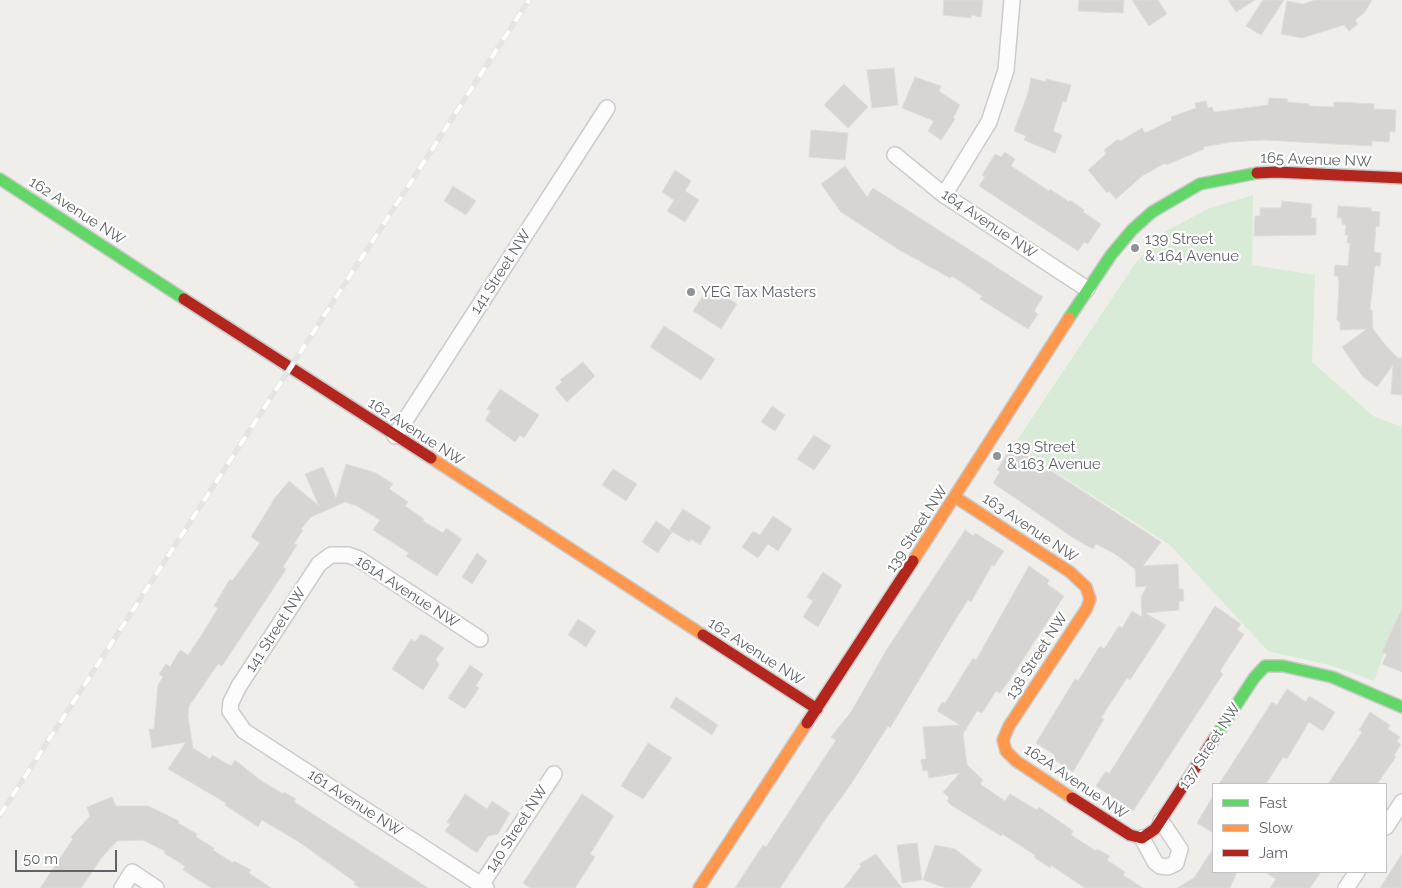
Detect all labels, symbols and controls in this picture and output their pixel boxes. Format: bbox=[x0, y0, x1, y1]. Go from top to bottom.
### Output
street label: 165 Avenue NW bbox=[1260, 149, 1372, 171]
street label: 162 Avenue NW bbox=[26, 173, 128, 249]
street label: 164 Avenue NW bbox=[938, 185, 1040, 263]
street label: 141 Street NW bbox=[467, 226, 535, 318]
place label: 139 Street & 164 Avenue bbox=[1145, 230, 1239, 265]
marker: 139 Street & 164 Avenue bbox=[1129, 242, 1141, 254]
place label: YEG Tax Masters bbox=[701, 283, 816, 301]
marker: YEG Tax Masters bbox=[685, 286, 697, 298]
street label: 162 Avenue NW bbox=[365, 394, 467, 470]
place label: 139 Street & 163 Avenue bbox=[1007, 438, 1101, 473]
marker: 139 Street & 163 Avenue bbox=[991, 450, 1003, 462]
street label: 139 Street NW bbox=[882, 482, 952, 576]
street label: 163 Avenue NW bbox=[979, 489, 1081, 567]
street label: 161A Avenue NW bbox=[352, 552, 462, 632]
street label: 141 Street NW bbox=[242, 584, 310, 676]
street label: 138 Street NW bbox=[1002, 609, 1072, 703]
street label: 162 Avenue NW bbox=[705, 614, 807, 690]
street label: 137 Street NW bbox=[1176, 700, 1244, 792]
street label: 162A Avenue NW bbox=[1021, 741, 1131, 823]
street label: 161 Avenue NW bbox=[304, 766, 406, 840]
street label: 140 Street NW bbox=[482, 782, 552, 876]
legend bbox=[1212, 783, 1387, 873]
text: Fast bbox=[1259, 794, 1287, 812]
text: Slow bbox=[1259, 819, 1293, 837]
scale bar bbox=[18, 840, 120, 872]
text: Jam bbox=[1259, 844, 1288, 862]
text: 50 m bbox=[23, 850, 58, 868]

